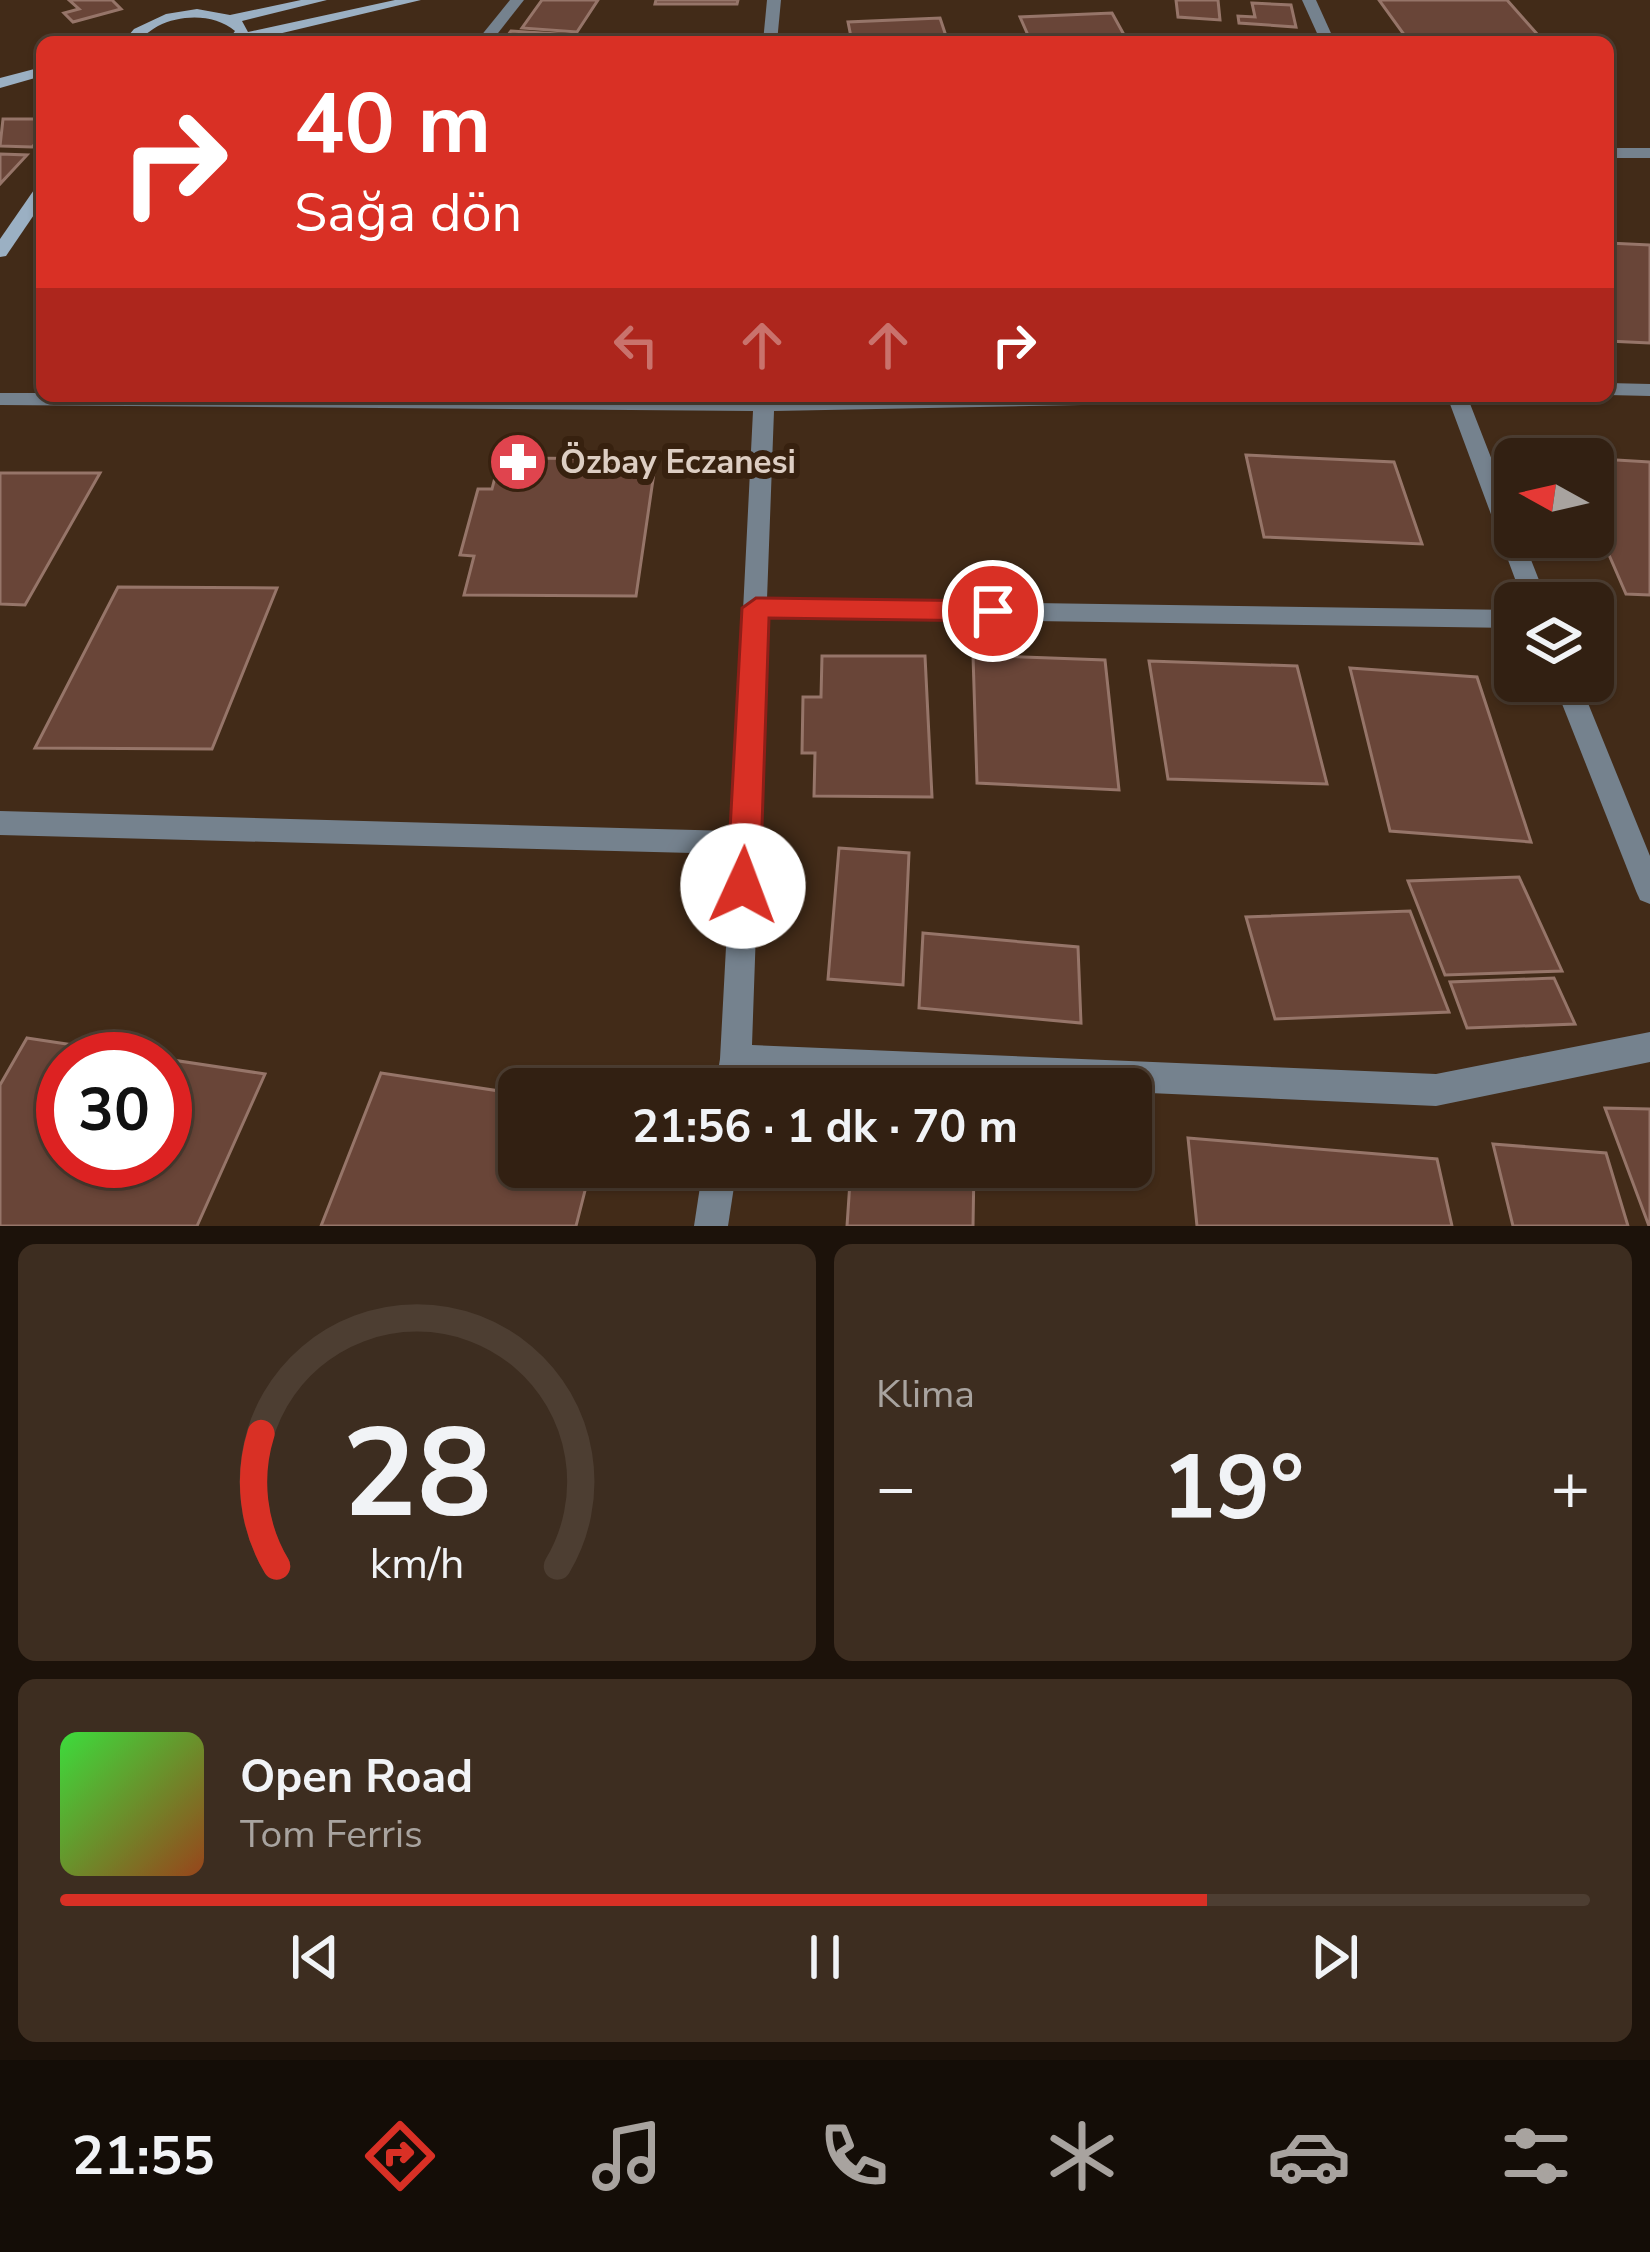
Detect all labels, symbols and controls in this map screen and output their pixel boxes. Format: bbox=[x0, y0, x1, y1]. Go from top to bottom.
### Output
text: 40 m bbox=[294, 67, 491, 182]
icon: right bbox=[96, 84, 252, 240]
text: Sağa dön bbox=[294, 176, 522, 250]
icon: left bbox=[603, 312, 669, 378]
icon: ahead bbox=[729, 312, 795, 378]
icon: ahead bbox=[855, 312, 921, 378]
icon: right bbox=[981, 312, 1047, 378]
pharmacy icon: Özbay Eczanesi bbox=[487, 431, 549, 493]
north arrow bbox=[1494, 438, 1614, 558]
map controls bbox=[1494, 438, 1614, 702]
place label: Özbay Eczanesi bbox=[560, 440, 796, 485]
pin bbox=[942, 560, 1044, 662]
icon: arrive bbox=[960, 578, 1026, 644]
button: layers bbox=[1494, 582, 1614, 702]
position arrow bbox=[680, 823, 806, 949]
speed limit sign: 30 bbox=[36, 1032, 192, 1188]
text: 21:56 · 1 dk · 70 m bbox=[632, 1097, 1018, 1158]
text: Klima bbox=[876, 1368, 975, 1421]
text: 28 bbox=[342, 1389, 492, 1559]
text: 19° bbox=[1162, 1427, 1304, 1550]
text: − bbox=[876, 1443, 916, 1533]
text: + bbox=[1550, 1443, 1590, 1533]
text: km/h bbox=[370, 1534, 464, 1592]
text: Open Road bbox=[240, 1747, 473, 1808]
text: Tom Ferris bbox=[240, 1808, 423, 1861]
icon: previous bbox=[282, 1924, 348, 1990]
icon: pause bbox=[792, 1924, 858, 1990]
icon: next bbox=[1302, 1924, 1368, 1990]
icon: directions bbox=[358, 2114, 442, 2198]
icon: music bbox=[585, 2114, 669, 2198]
icon: phone bbox=[812, 2114, 896, 2198]
icon: climate bbox=[1040, 2114, 1124, 2198]
icon: car bbox=[1267, 2114, 1351, 2198]
icon: filters bbox=[1494, 2114, 1578, 2198]
text: 21:55 bbox=[72, 2119, 215, 2193]

